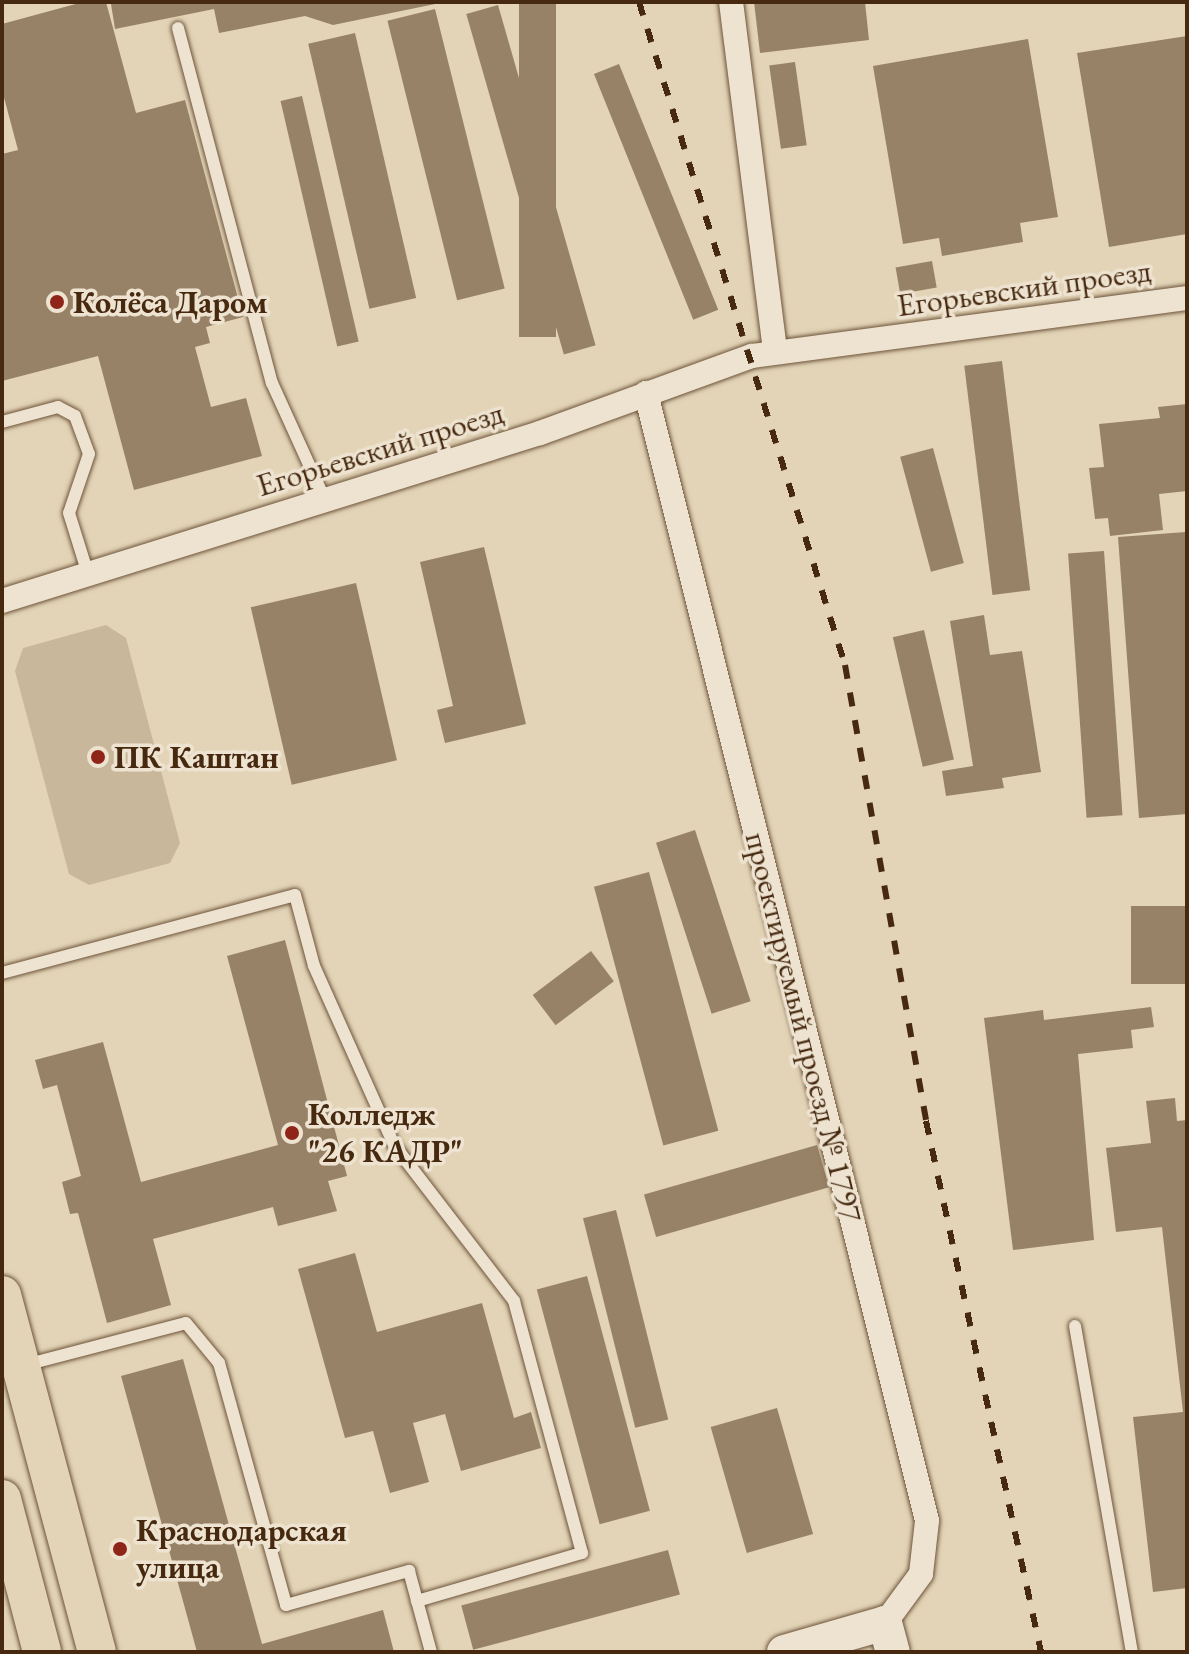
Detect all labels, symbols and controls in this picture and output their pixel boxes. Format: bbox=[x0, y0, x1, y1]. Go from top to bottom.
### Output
street label: Егорьевский проезд bbox=[894, 251, 1154, 325]
place label: Колёса Даром bbox=[73, 283, 268, 321]
marker: Колёса Даром bbox=[48, 293, 66, 311]
street label: Егорьевский проезд bbox=[252, 393, 508, 505]
place label: ПК Каштан bbox=[114, 738, 279, 776]
marker: ПК Каштан bbox=[89, 748, 107, 766]
street label: проектируемый проезд № 1797 bbox=[737, 828, 871, 1226]
place label: Колледж "26 КАДР" bbox=[308, 1096, 463, 1171]
marker: Колледж "26 КАДР" bbox=[283, 1124, 301, 1142]
place label: Краснодарская улица bbox=[136, 1512, 347, 1587]
marker: Краснодарская улица bbox=[111, 1540, 129, 1558]

